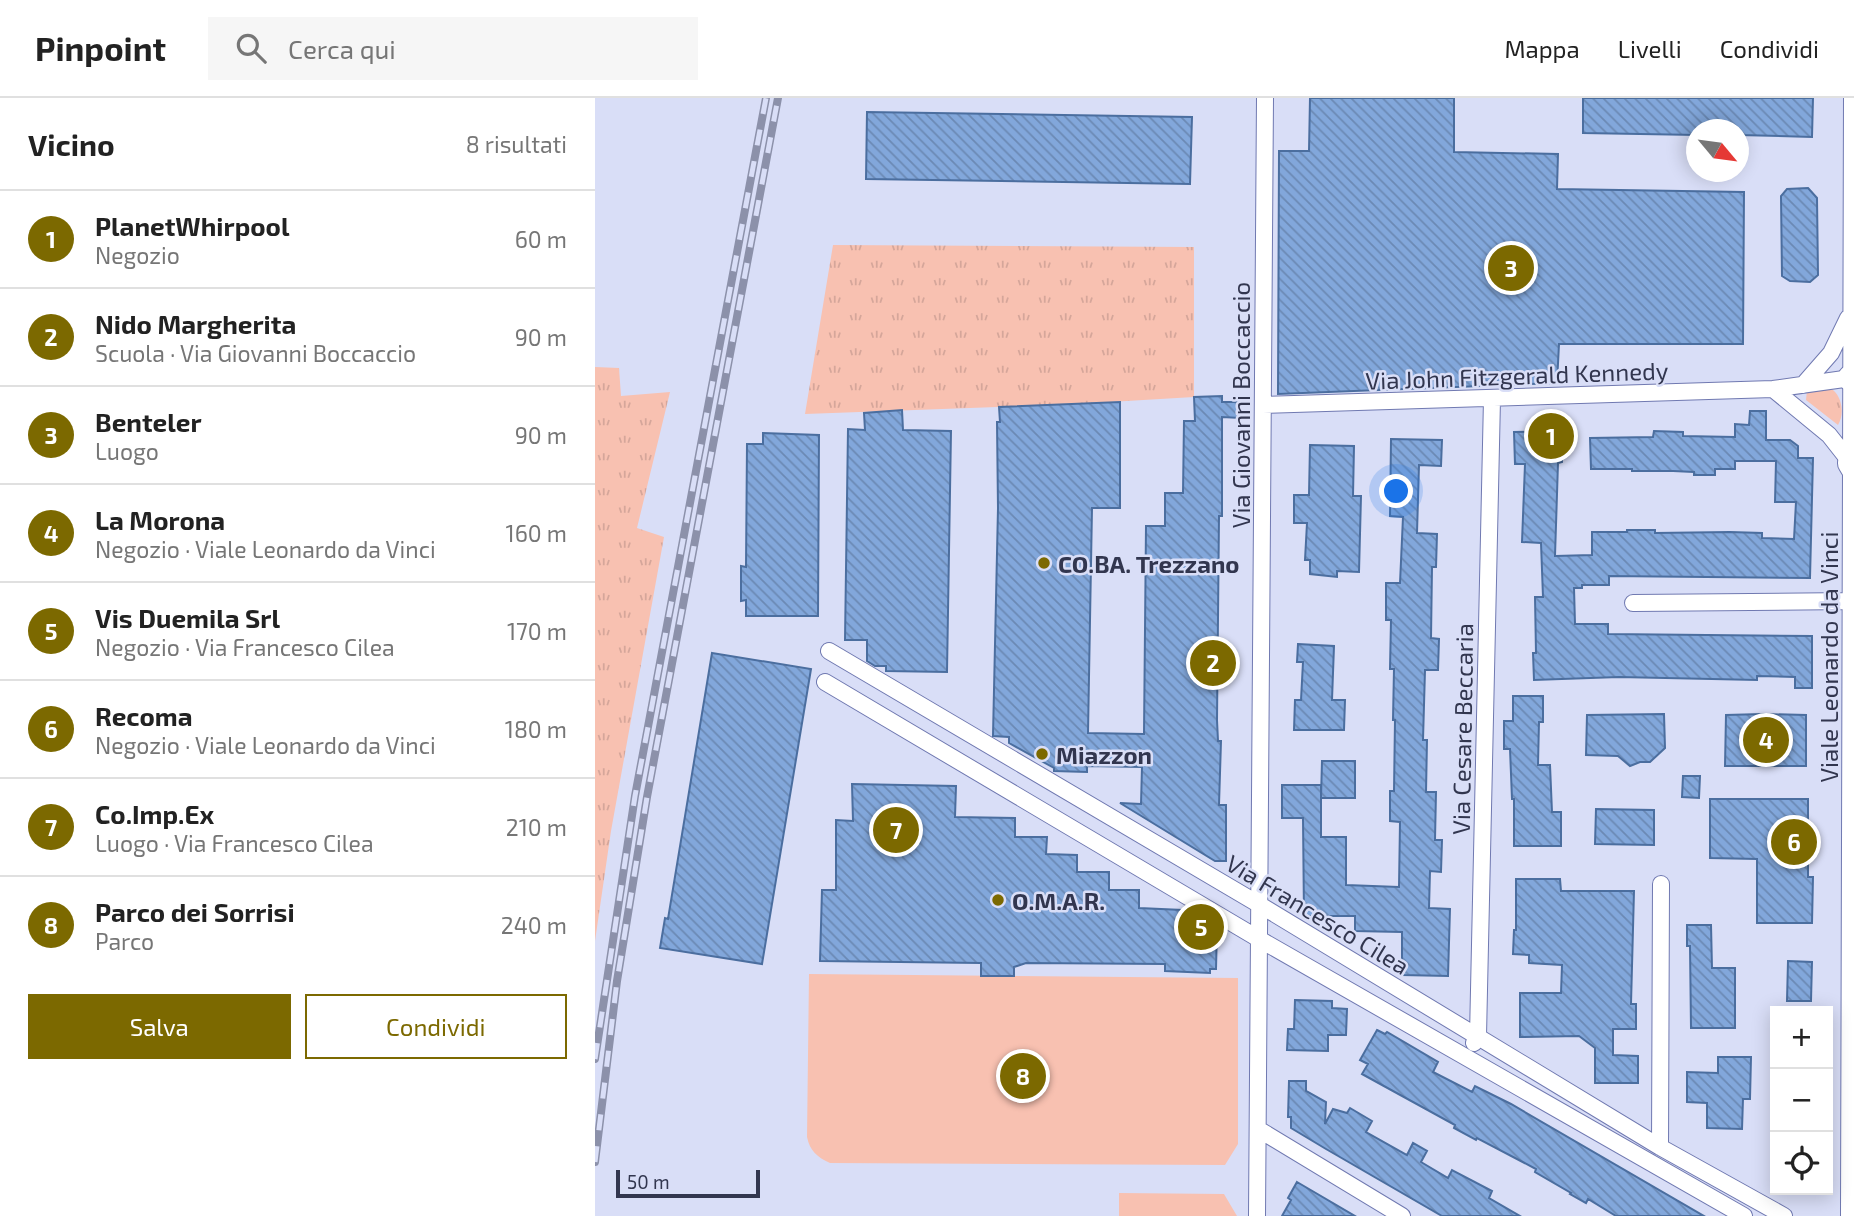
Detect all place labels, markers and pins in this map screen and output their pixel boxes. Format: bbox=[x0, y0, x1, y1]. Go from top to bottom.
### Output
pin: 3 bbox=[1488, 242, 1534, 294]
pin: 1 bbox=[1528, 410, 1574, 462]
place label: CO.BA. Trezzano bbox=[1058, 549, 1239, 578]
marker: CO.BA. Trezzano bbox=[1036, 555, 1052, 571]
pin: 2 bbox=[1190, 637, 1236, 689]
pin: 4 bbox=[1743, 714, 1789, 766]
place label: Miazzon bbox=[1056, 740, 1152, 769]
marker: Miazzon bbox=[1034, 746, 1050, 762]
pin: 7 bbox=[873, 804, 919, 856]
pin: 6 bbox=[1771, 816, 1817, 868]
place label: O.M.A.R. bbox=[1012, 886, 1105, 915]
marker: O.M.A.R. bbox=[990, 892, 1006, 908]
pin: 5 bbox=[1178, 901, 1224, 953]
pin: 8 bbox=[1000, 1050, 1046, 1102]

